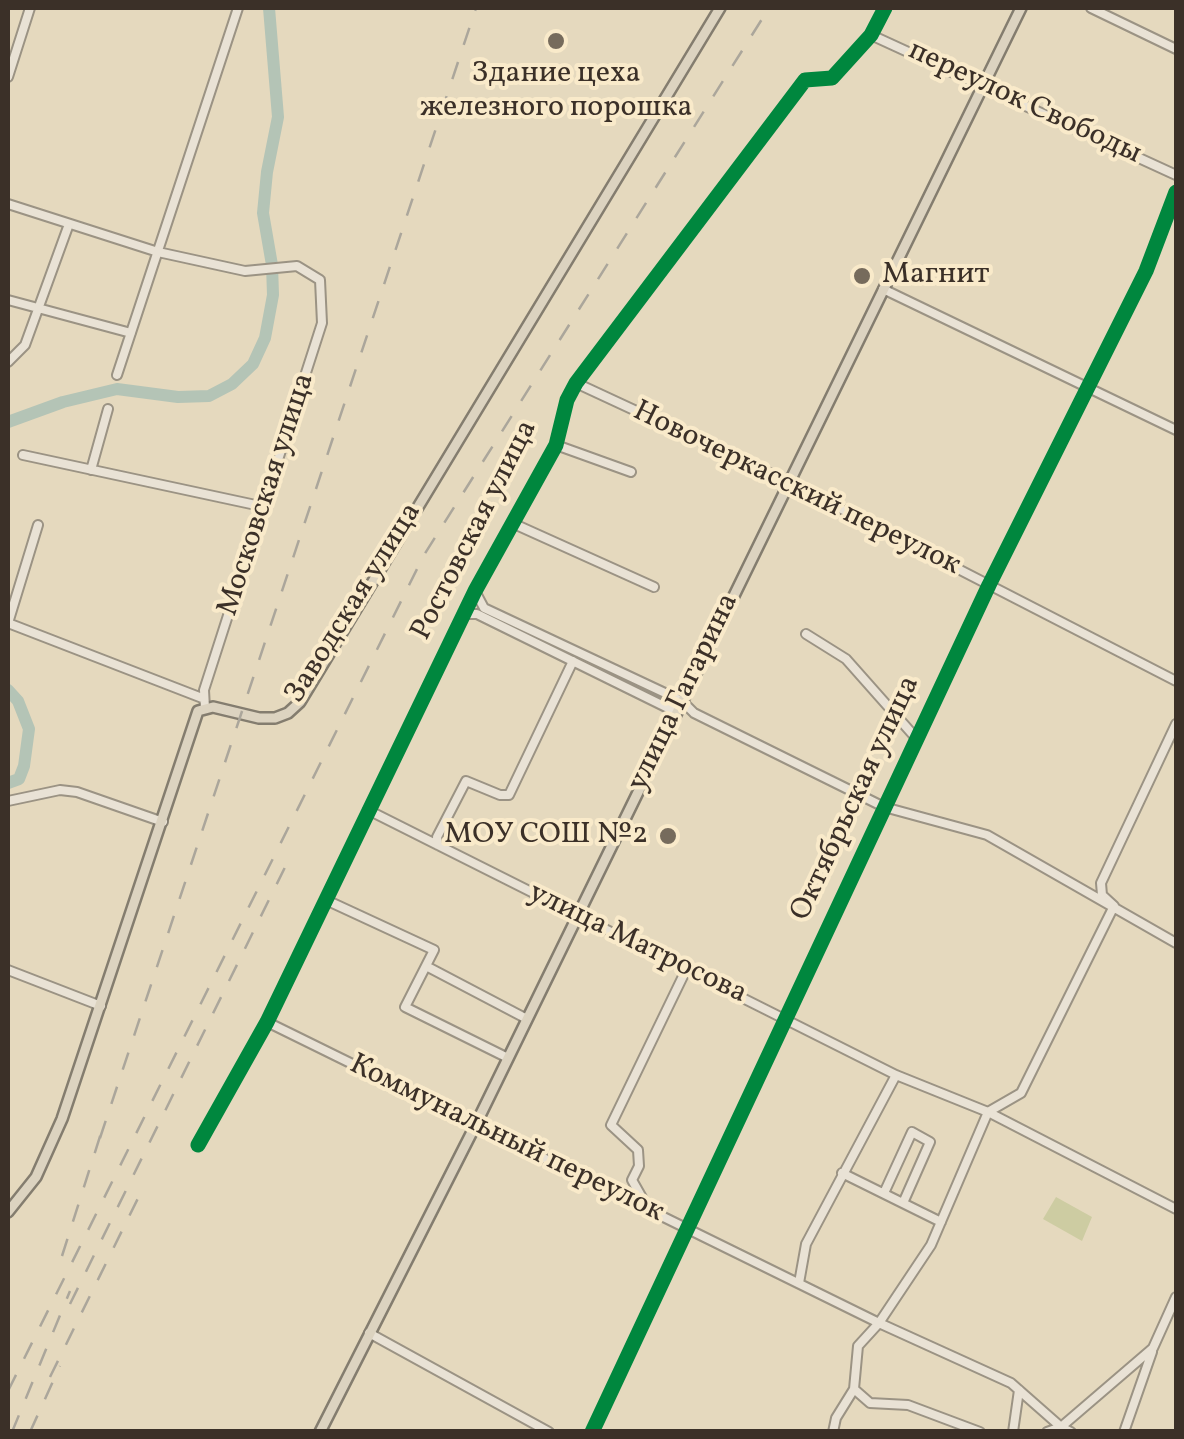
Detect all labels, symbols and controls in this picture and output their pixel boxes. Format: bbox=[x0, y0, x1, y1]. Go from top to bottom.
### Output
marker: Здание цеха железного порошка bbox=[545, 30, 567, 52]
street label: переулок Свободы bbox=[902, 34, 1146, 174]
place label: Здание цеха железного порошка bbox=[420, 57, 692, 128]
place label: Магнит bbox=[882, 258, 989, 294]
marker: Магнит bbox=[851, 265, 873, 287]
street label: Московская улица bbox=[212, 369, 324, 621]
street label: Новочеркасский переулок bbox=[626, 395, 966, 585]
street label: Ростовская улица bbox=[405, 415, 547, 647]
street label: Заводская улица bbox=[279, 497, 431, 711]
street label: улица Гагарина bbox=[622, 588, 748, 798]
street label: Октябрьская улица bbox=[785, 671, 929, 927]
place label: МОУ СОШ №2 bbox=[444, 818, 648, 854]
marker: МОУ СОШ №2 bbox=[657, 825, 679, 847]
street label: улица Матросова bbox=[522, 876, 752, 1014]
street label: Коммунальный переулок bbox=[343, 1048, 669, 1232]

